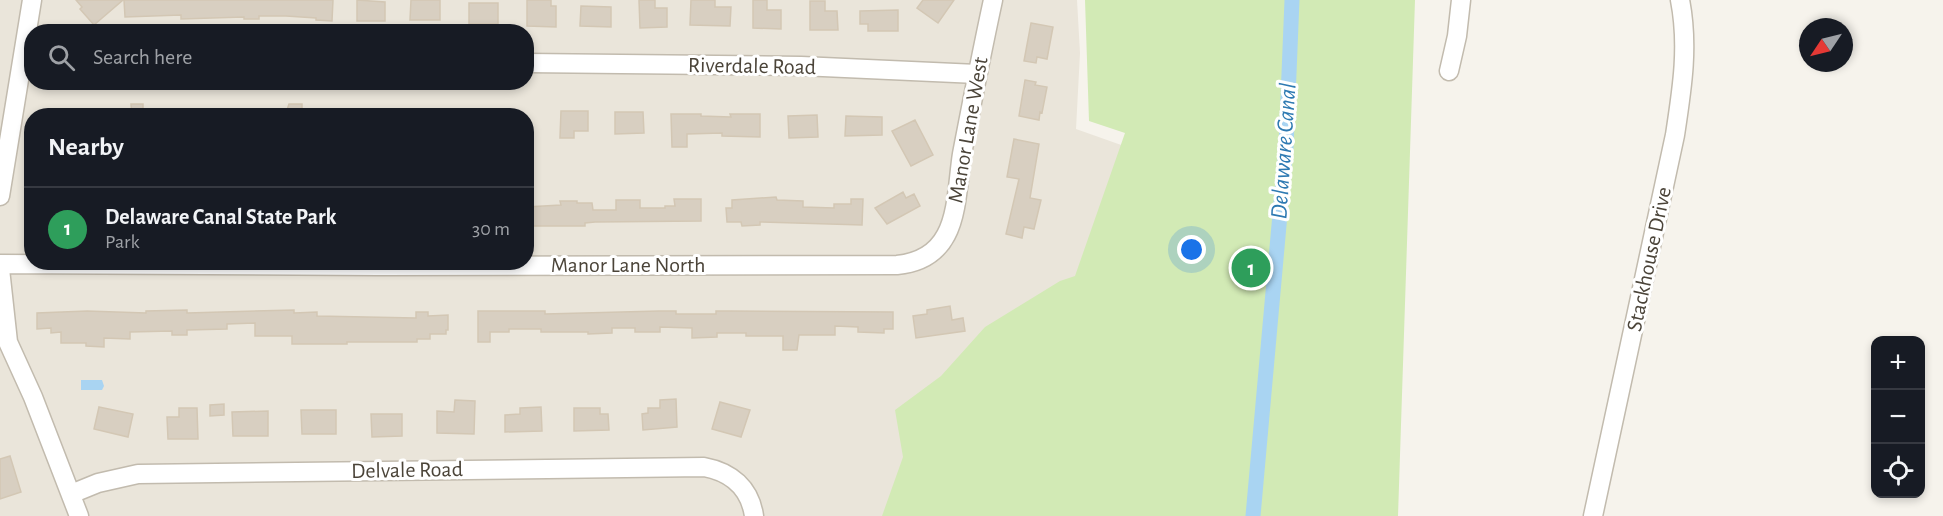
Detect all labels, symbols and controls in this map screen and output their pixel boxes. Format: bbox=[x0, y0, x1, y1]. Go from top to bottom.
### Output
north arrow bbox=[1799, 18, 1853, 72]
search box bbox=[24, 24, 534, 90]
icon: search bbox=[45, 41, 78, 74]
text: Search here bbox=[93, 46, 192, 68]
street label: Riverdale Road bbox=[688, 54, 816, 78]
street label: Manor Lane West bbox=[944, 55, 992, 205]
water label: Delaware Canal bbox=[1267, 82, 1301, 220]
text: Nearby bbox=[48, 134, 124, 160]
street label: Stackhouse Drive bbox=[1623, 185, 1675, 333]
text: Delaware Canal State Park bbox=[105, 206, 336, 228]
text: 1 bbox=[64, 219, 71, 239]
text: 30 m bbox=[472, 219, 510, 239]
text: Park bbox=[105, 232, 140, 252]
your location bbox=[1177, 235, 1206, 264]
pin: 1 bbox=[1232, 246, 1270, 290]
street label: Manor Lane North bbox=[551, 254, 705, 276]
map controls bbox=[1871, 336, 1925, 498]
button: + bbox=[1871, 336, 1925, 390]
button: − bbox=[1871, 390, 1925, 444]
button: locate bbox=[1871, 444, 1925, 498]
street label: Delvale Road bbox=[351, 458, 463, 482]

